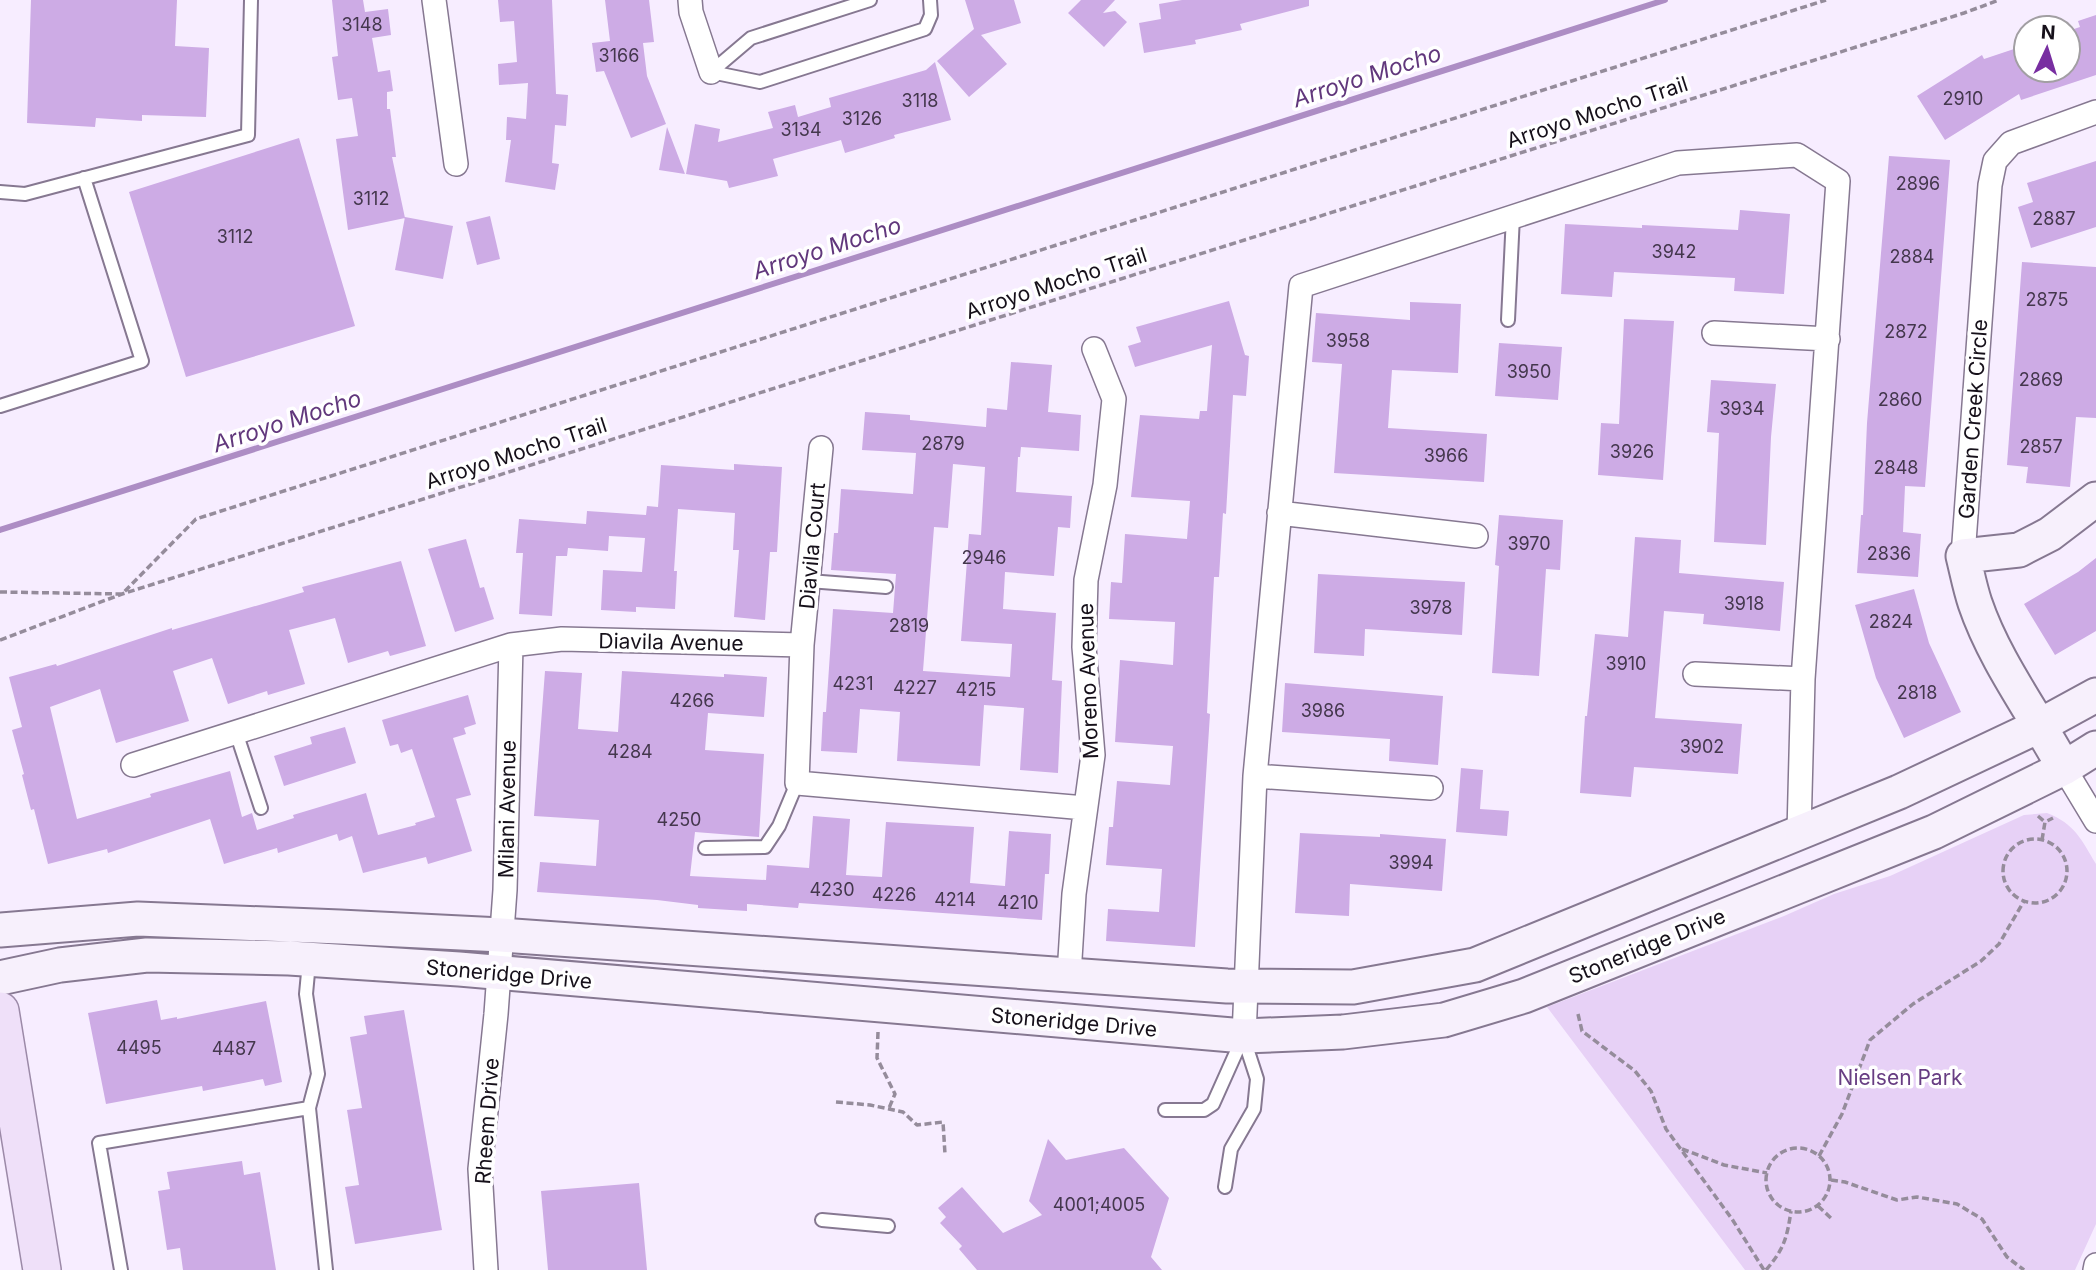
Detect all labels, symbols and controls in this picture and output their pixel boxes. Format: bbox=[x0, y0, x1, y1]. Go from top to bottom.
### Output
house number: 3148 bbox=[341, 14, 383, 35]
north arrow bbox=[2012, 14, 2082, 84]
text: N bbox=[2040, 21, 2056, 45]
water label: Arroyo Mocho bbox=[1288, 39, 1445, 113]
house number: 3166 bbox=[599, 45, 639, 66]
street label: Arroyo Mocho Trail bbox=[1503, 71, 1691, 153]
house number: 2910 bbox=[1943, 88, 1983, 109]
house number: 3118 bbox=[902, 90, 938, 111]
house number: 3126 bbox=[842, 108, 882, 129]
house number: 3134 bbox=[780, 119, 822, 140]
house number: 2896 bbox=[1896, 173, 1940, 194]
house number: 3112 bbox=[353, 188, 389, 209]
house number: 2887 bbox=[2032, 208, 2076, 229]
water label: Arroyo Mocho bbox=[748, 211, 905, 285]
house number: 3112 bbox=[217, 226, 253, 247]
house number: 3942 bbox=[1652, 241, 1696, 262]
street label: Arroyo Mocho Trail bbox=[962, 242, 1150, 324]
house number: 2884 bbox=[1890, 246, 1934, 267]
house number: 2875 bbox=[2025, 289, 2069, 310]
street label: Garden Creek Circle bbox=[1954, 318, 1992, 520]
house number: 2872 bbox=[1884, 321, 1928, 342]
house number: 3958 bbox=[1326, 330, 1370, 351]
house number: 3950 bbox=[1507, 361, 1551, 382]
house number: 2869 bbox=[2019, 369, 2063, 390]
water label: Arroyo Mocho bbox=[208, 384, 365, 458]
house number: 2860 bbox=[1878, 389, 1922, 410]
house number: 3934 bbox=[1719, 398, 1765, 419]
street label: Arroyo Mocho Trail bbox=[422, 412, 610, 494]
house number: 2879 bbox=[921, 433, 965, 454]
house number: 2857 bbox=[2019, 436, 2063, 457]
house number: 3926 bbox=[1610, 441, 1654, 462]
house number: 3966 bbox=[1424, 445, 1468, 466]
house number: 2848 bbox=[1874, 457, 1918, 478]
street label: Diavila Court bbox=[794, 482, 830, 610]
house number: 3970 bbox=[1507, 533, 1551, 554]
house number: 2836 bbox=[1867, 543, 1911, 564]
house number: 2946 bbox=[962, 547, 1006, 568]
house number: 3918 bbox=[1724, 593, 1764, 614]
house number: 3978 bbox=[1410, 597, 1453, 618]
street label: Moreno Avenue bbox=[1073, 603, 1103, 759]
house number: 2824 bbox=[1869, 611, 1913, 632]
house number: 2819 bbox=[889, 615, 929, 636]
street label: Diavila Avenue bbox=[598, 628, 744, 656]
house number: 3910 bbox=[1606, 653, 1646, 674]
house number: 4231 bbox=[832, 673, 874, 694]
house number: 4227 bbox=[893, 677, 937, 698]
house number: 4215 bbox=[956, 679, 996, 700]
house number: 2818 bbox=[1897, 682, 1937, 703]
house number: 4266 bbox=[670, 690, 714, 711]
house number: 3986 bbox=[1301, 700, 1345, 721]
house number: 3902 bbox=[1680, 736, 1724, 757]
street label: Milani Avenue bbox=[493, 740, 521, 878]
house number: 4284 bbox=[607, 741, 653, 762]
house number: 4250 bbox=[657, 809, 701, 830]
house number: 3994 bbox=[1388, 852, 1434, 873]
house number: 4230 bbox=[809, 879, 855, 900]
house number: 4226 bbox=[872, 884, 916, 905]
house number: 4214 bbox=[934, 889, 976, 910]
house number: 4210 bbox=[997, 892, 1039, 913]
street label: Stoneridge Drive bbox=[1565, 903, 1729, 989]
street label: Stoneridge Drive bbox=[425, 954, 593, 994]
street label: Stoneridge Drive bbox=[990, 1002, 1158, 1042]
house number: 4495 bbox=[116, 1037, 162, 1058]
house number: 4487 bbox=[212, 1038, 256, 1059]
street label: Rheem Drive bbox=[470, 1057, 504, 1185]
park label: Nielsen Park bbox=[1838, 1065, 1963, 1090]
house number: 4001;4005 bbox=[1053, 1194, 1145, 1215]

